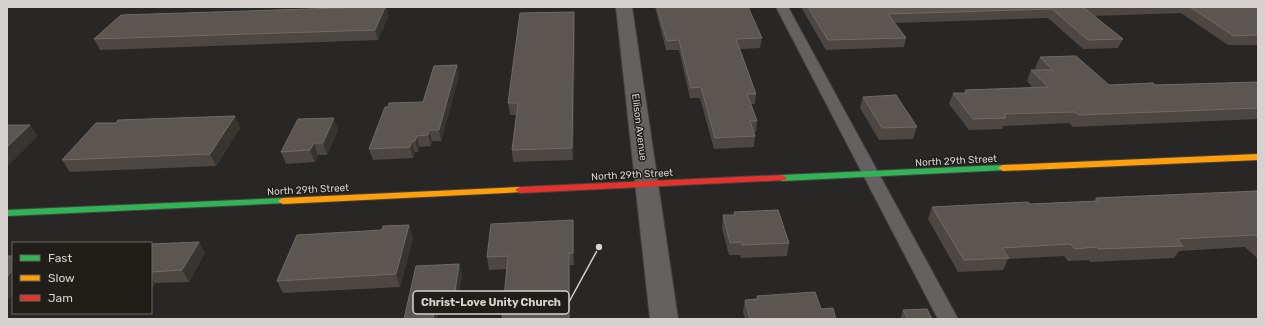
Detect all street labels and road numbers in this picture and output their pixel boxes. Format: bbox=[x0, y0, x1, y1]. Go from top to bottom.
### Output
street label: Ellison Avenue bbox=[629, 93, 649, 162]
street label: North 29th Street bbox=[915, 153, 997, 169]
street label: North 29th Street bbox=[591, 167, 673, 183]
street label: North 29th Street bbox=[267, 182, 349, 198]

